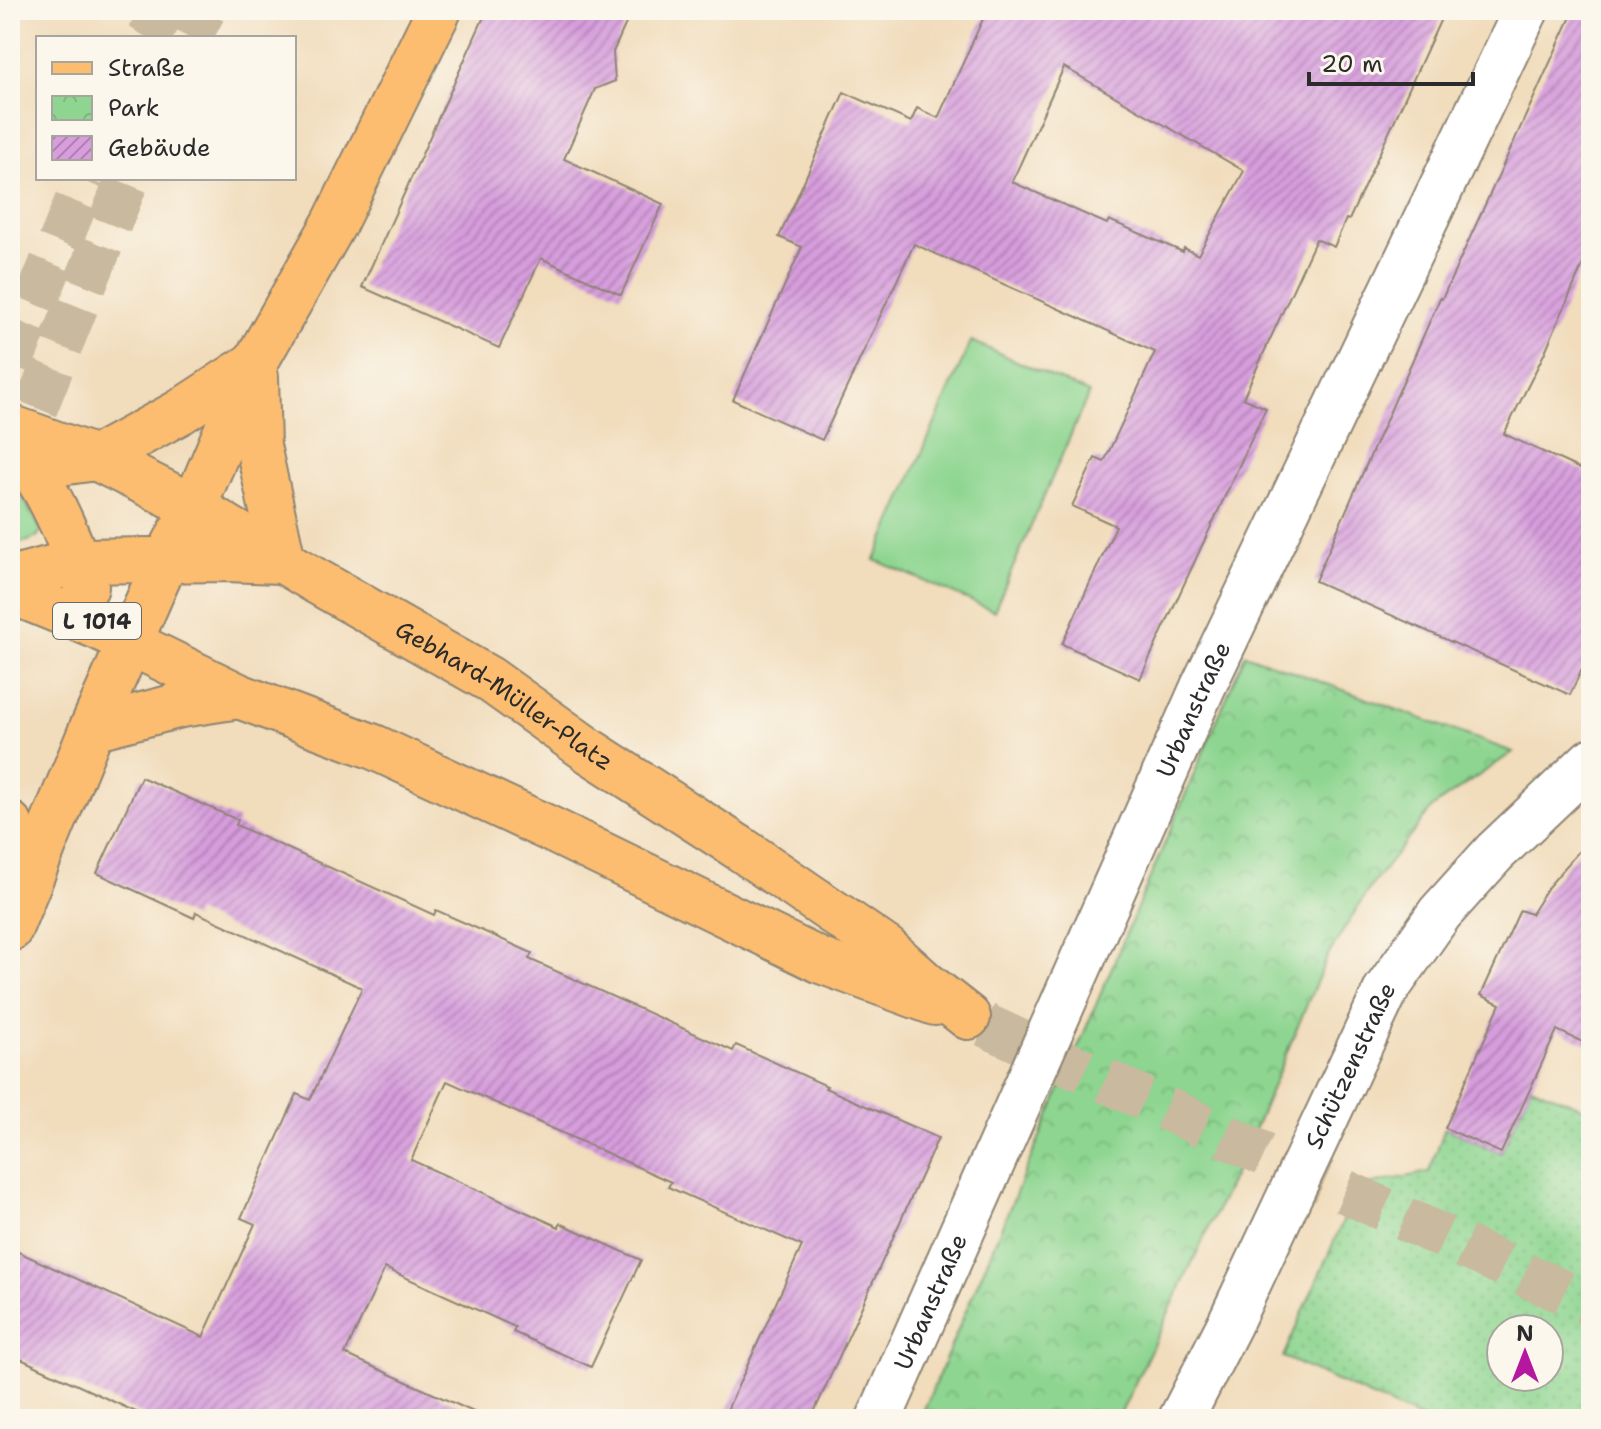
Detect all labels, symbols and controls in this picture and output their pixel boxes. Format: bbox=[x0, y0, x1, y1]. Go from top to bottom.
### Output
legend bbox=[36, 36, 296, 180]
scale bar bbox=[1309, 36, 1473, 86]
text: 20 m bbox=[1321, 48, 1383, 80]
text: Straße bbox=[108, 52, 185, 84]
text: Park bbox=[108, 92, 160, 124]
text: Gebäude bbox=[108, 132, 210, 164]
road number: L 1014 bbox=[53, 603, 141, 639]
street label: Gebhard-Müller-Platz bbox=[389, 613, 619, 778]
street label: Urbanstraße bbox=[1149, 637, 1238, 782]
street label: Schützenstraße bbox=[1298, 975, 1403, 1154]
street label: Urbanstraße bbox=[887, 1229, 975, 1375]
north arrow bbox=[1485, 1313, 1565, 1393]
text: N bbox=[1516, 1319, 1534, 1348]

